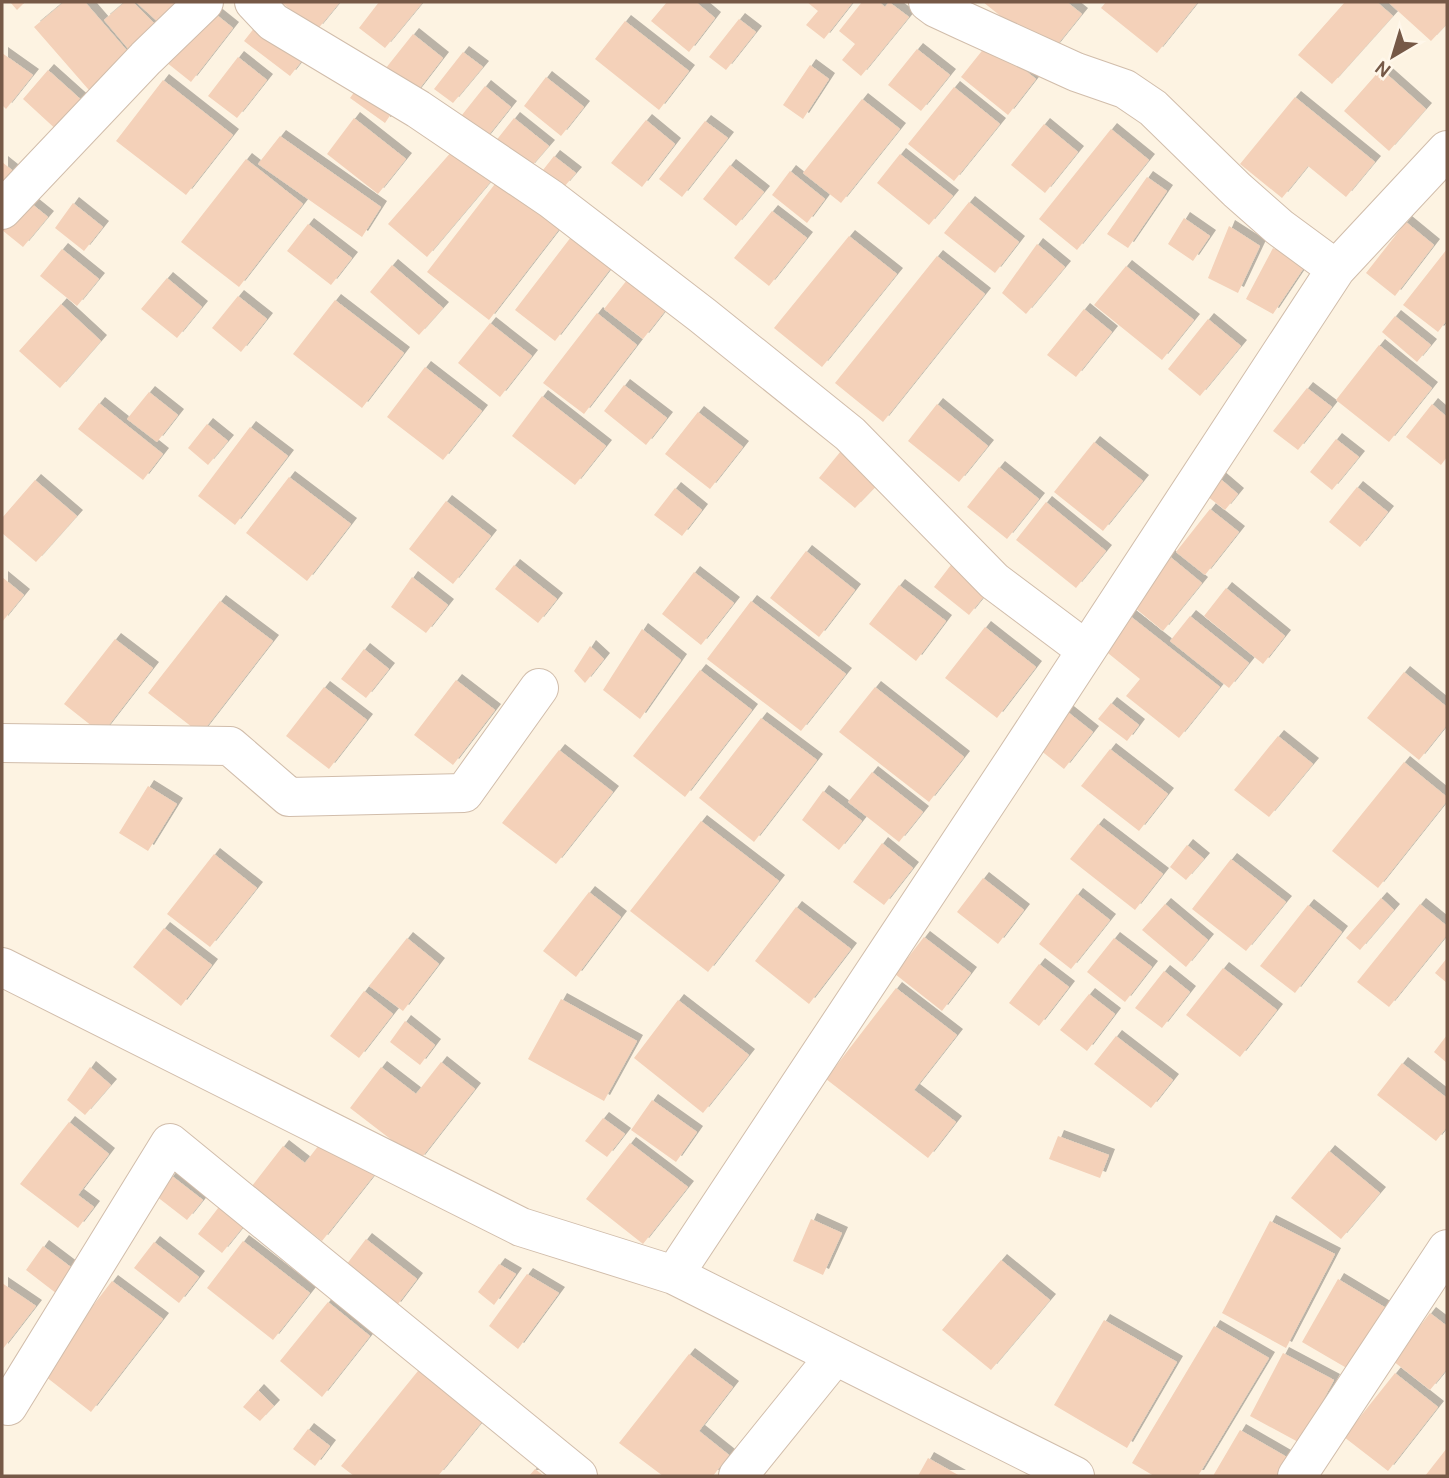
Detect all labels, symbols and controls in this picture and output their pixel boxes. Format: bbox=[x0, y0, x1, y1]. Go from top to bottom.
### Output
north arrow bbox=[1358, 21, 1428, 91]
text: N bbox=[1370, 56, 1395, 82]

